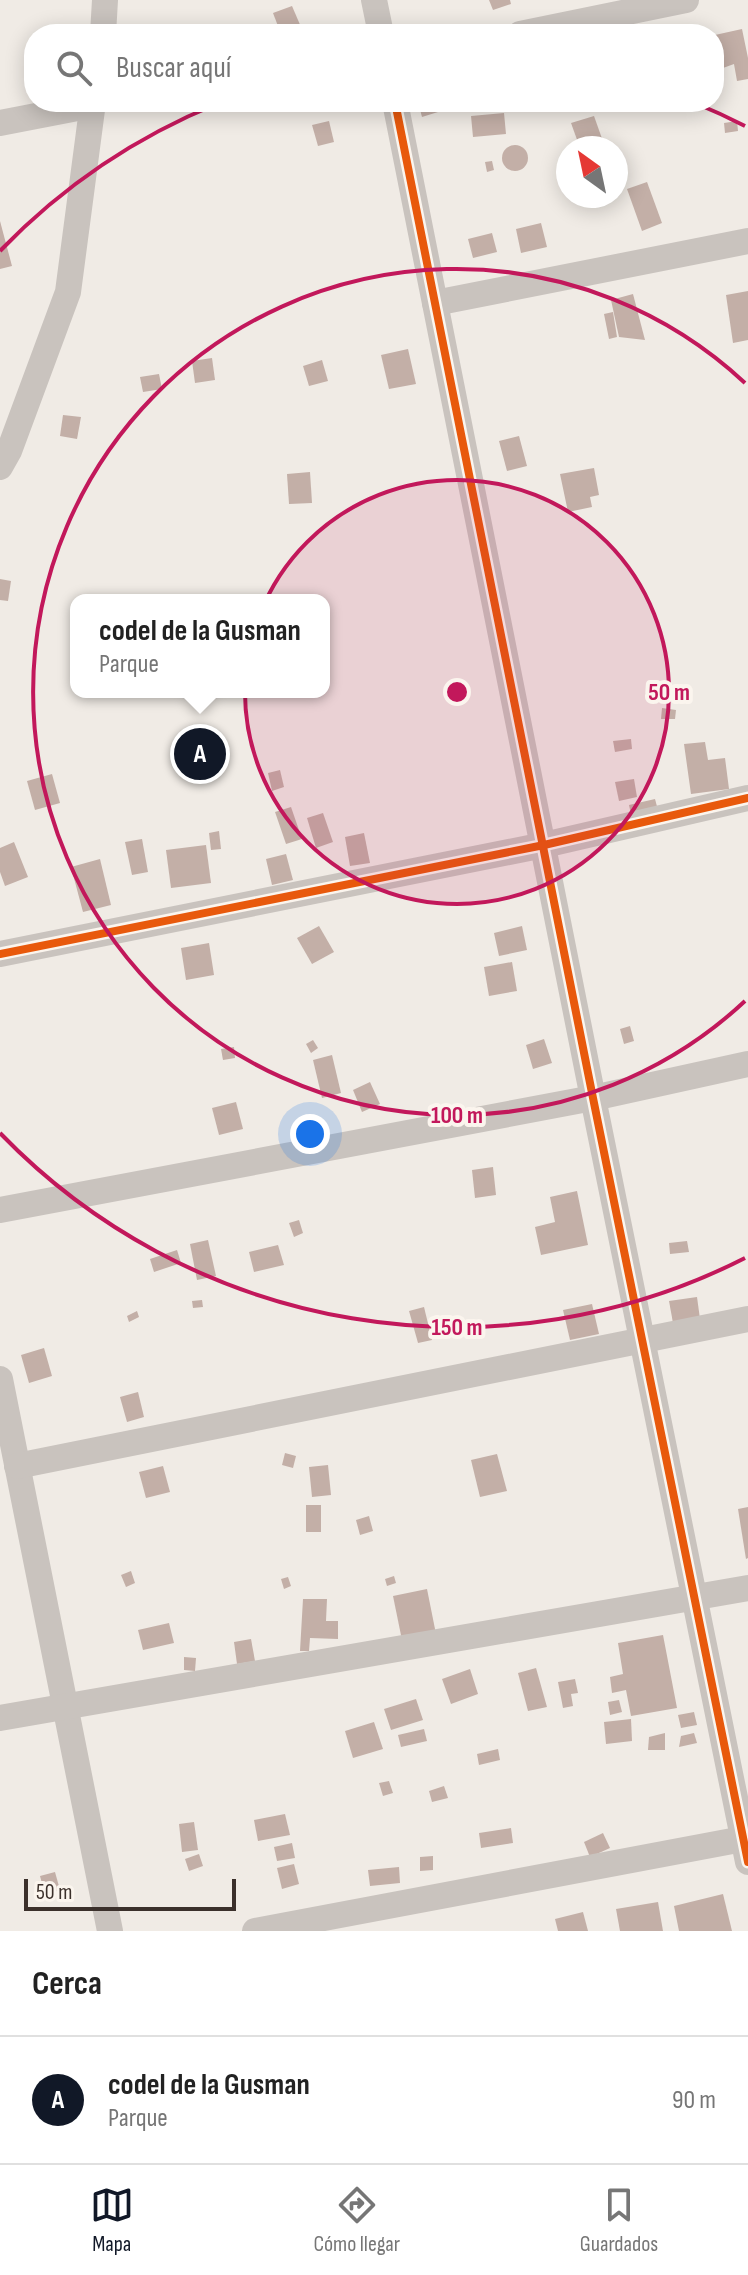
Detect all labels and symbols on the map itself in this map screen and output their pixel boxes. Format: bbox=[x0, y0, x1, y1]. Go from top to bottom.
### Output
north arrow bbox=[556, 136, 628, 208]
centre of rings bbox=[443, 678, 471, 706]
text: 50 m bbox=[648, 678, 690, 707]
pin: A bbox=[174, 724, 226, 784]
text: 100 m bbox=[431, 1101, 483, 1130]
your location bbox=[290, 1114, 330, 1154]
text: 150 m bbox=[431, 1313, 483, 1342]
scale bar bbox=[24, 1875, 236, 1911]

